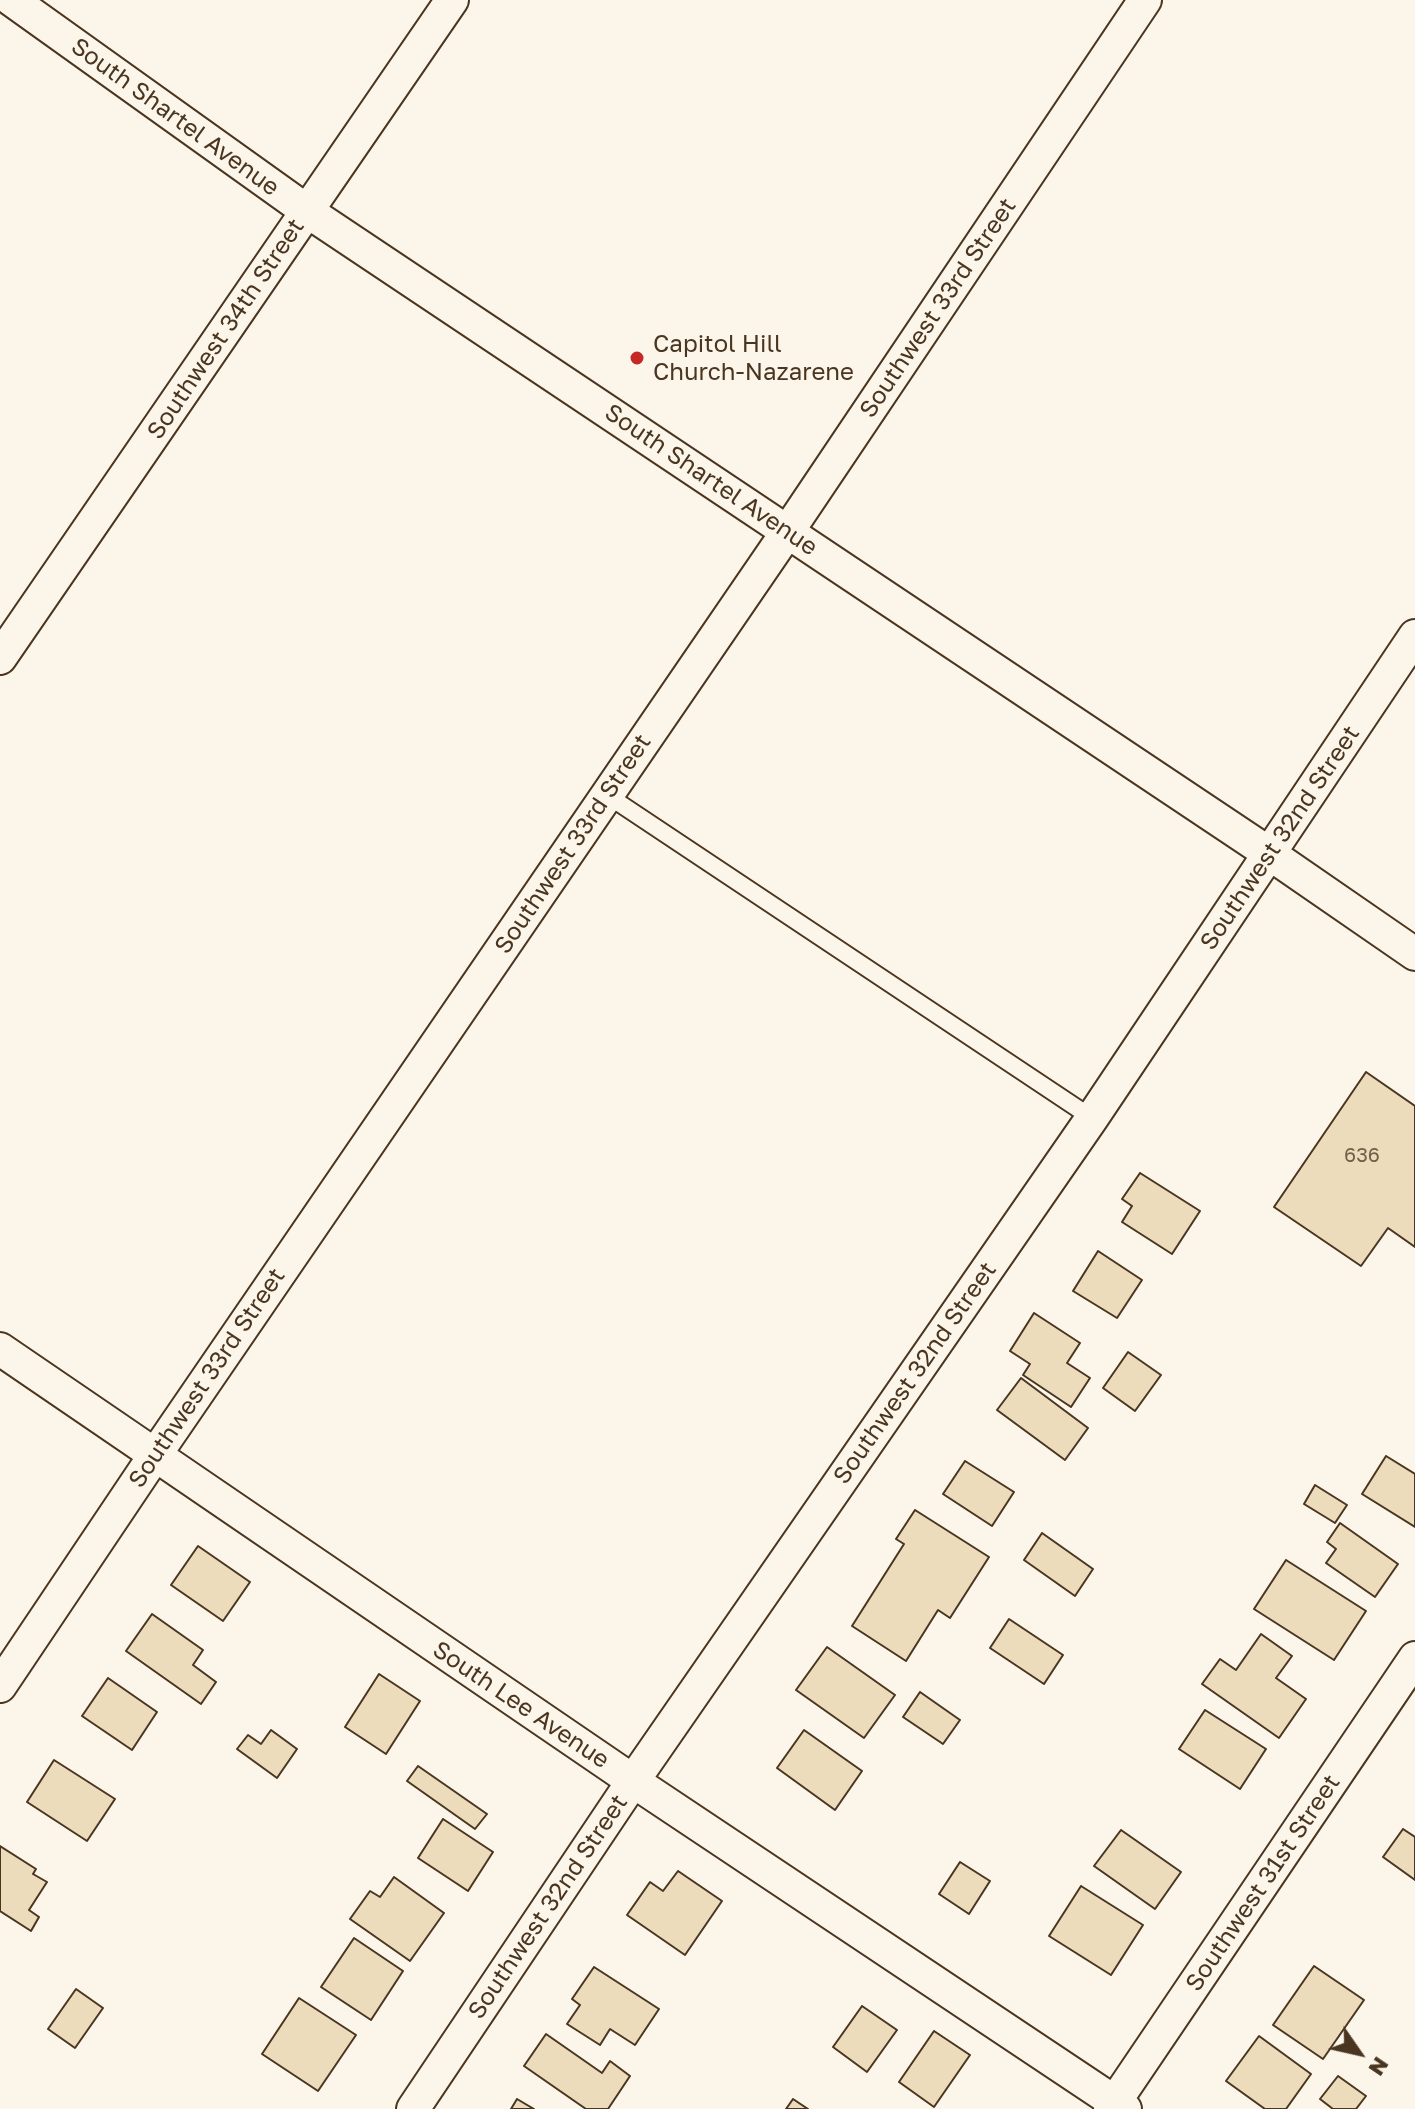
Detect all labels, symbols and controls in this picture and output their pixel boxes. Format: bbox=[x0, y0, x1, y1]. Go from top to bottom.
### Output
street label: South Shartel Avenue bbox=[65, 32, 285, 202]
street label: Southwest 33rd Street bbox=[854, 193, 1022, 423]
street label: Southwest 34th Street bbox=[141, 213, 311, 445]
place label: Capitol Hill Church-Nazarene bbox=[653, 330, 854, 386]
marker: Capitol Hill Church-Nazarene bbox=[628, 349, 646, 367]
street label: South Shartel Avenue bbox=[599, 398, 823, 562]
street label: Southwest 32nd Street bbox=[1194, 720, 1366, 956]
street label: Southwest 33rd Street bbox=[489, 729, 657, 959]
house number: 636 bbox=[1344, 1144, 1380, 1168]
street label: Southwest 32nd Street bbox=[827, 1256, 1003, 1490]
street label: Southwest 33rd Street bbox=[123, 1263, 291, 1493]
street label: South Lee Avenue bbox=[427, 1635, 615, 1775]
street label: Southwest 31st Street bbox=[1180, 1769, 1346, 1997]
street label: Southwest 32nd Street bbox=[462, 1789, 634, 2025]
north arrow bbox=[1319, 2013, 1399, 2093]
text: N bbox=[1363, 2052, 1395, 2081]

